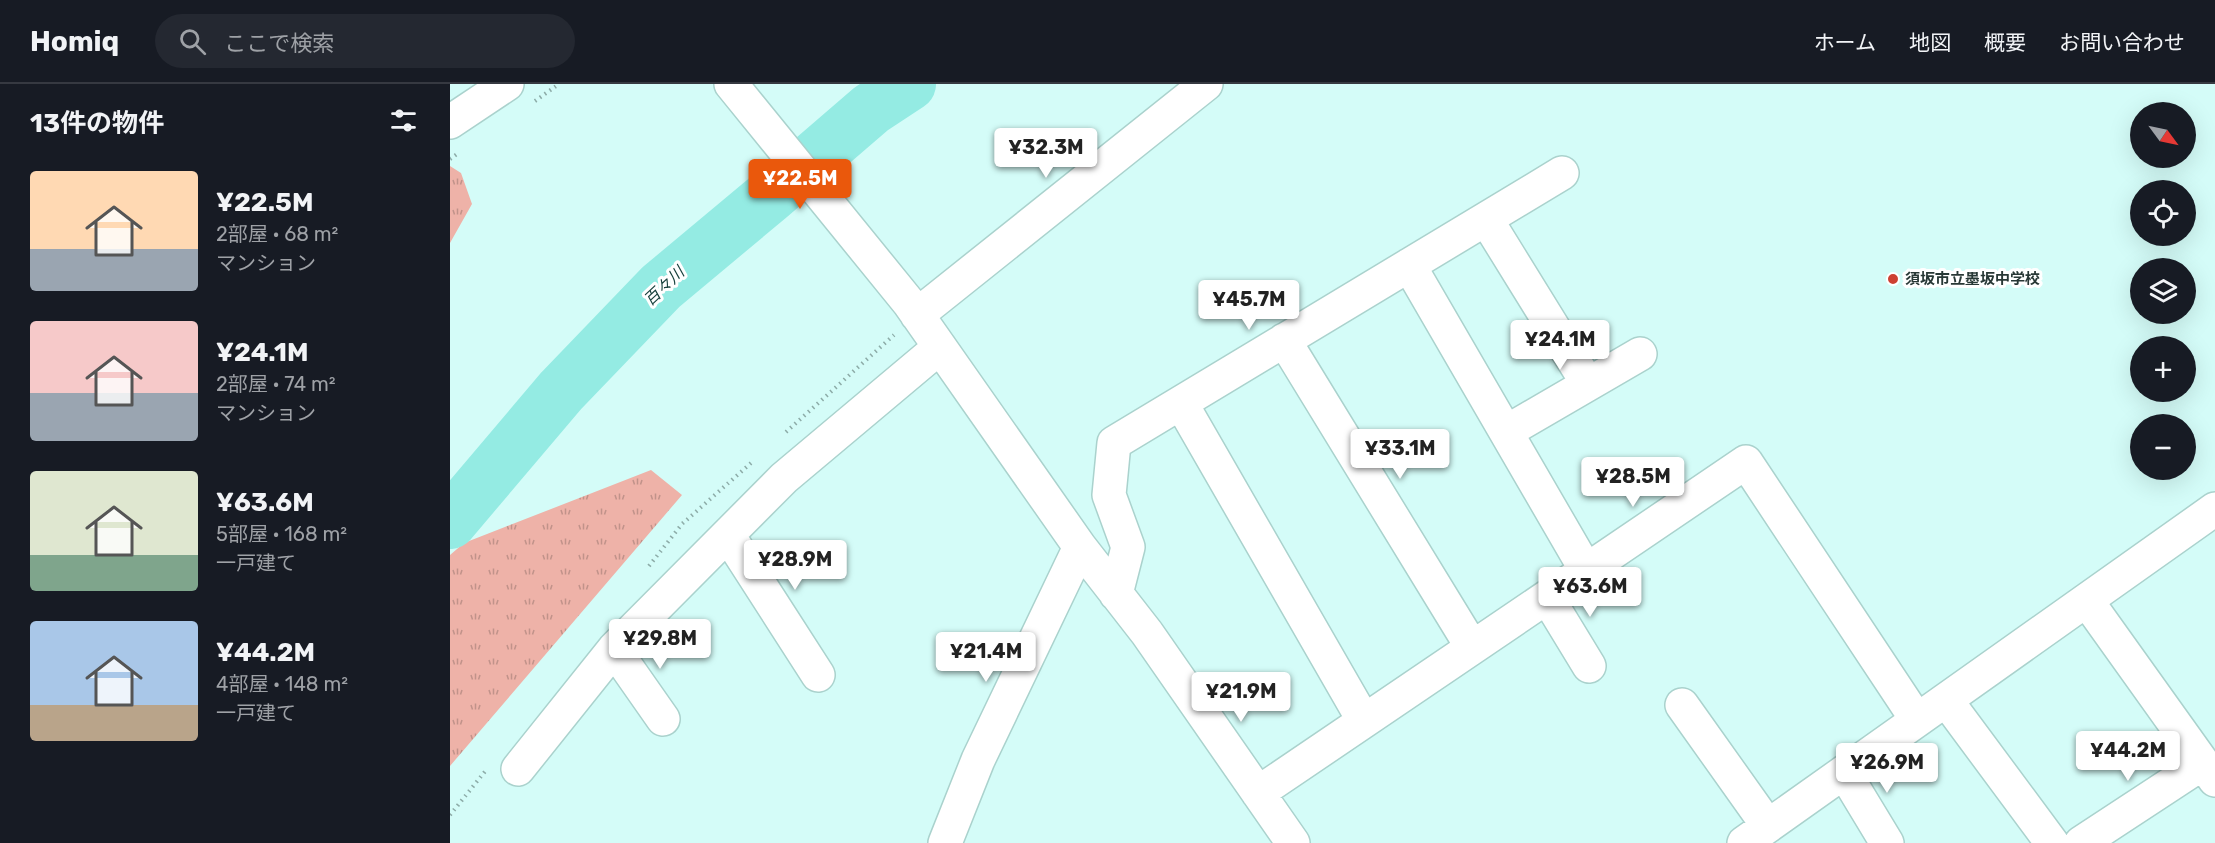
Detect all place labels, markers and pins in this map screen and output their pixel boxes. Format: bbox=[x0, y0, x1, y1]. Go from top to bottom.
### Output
pin: ¥32.3M bbox=[997, 128, 1095, 179]
pin: ¥22.5M bbox=[751, 159, 849, 210]
place label: 須坂市立墨坂中学校 bbox=[1905, 270, 2040, 288]
marker: 須坂市立墨坂中学校 bbox=[1886, 272, 1900, 286]
pin: ¥45.7M bbox=[1200, 280, 1298, 331]
pin: ¥24.1M bbox=[1511, 320, 1609, 371]
pin: ¥33.1M bbox=[1351, 429, 1449, 480]
pin: ¥28.5M bbox=[1584, 457, 1682, 508]
pin: ¥28.9M bbox=[746, 540, 844, 591]
pin: ¥63.6M bbox=[1541, 567, 1639, 618]
pin: ¥29.8M bbox=[611, 619, 709, 670]
pin: ¥21.4M bbox=[937, 632, 1035, 683]
pin: ¥21.9M bbox=[1192, 672, 1290, 723]
pin: ¥44.2M bbox=[2079, 731, 2177, 782]
pin: ¥26.9M bbox=[1838, 743, 1936, 794]

